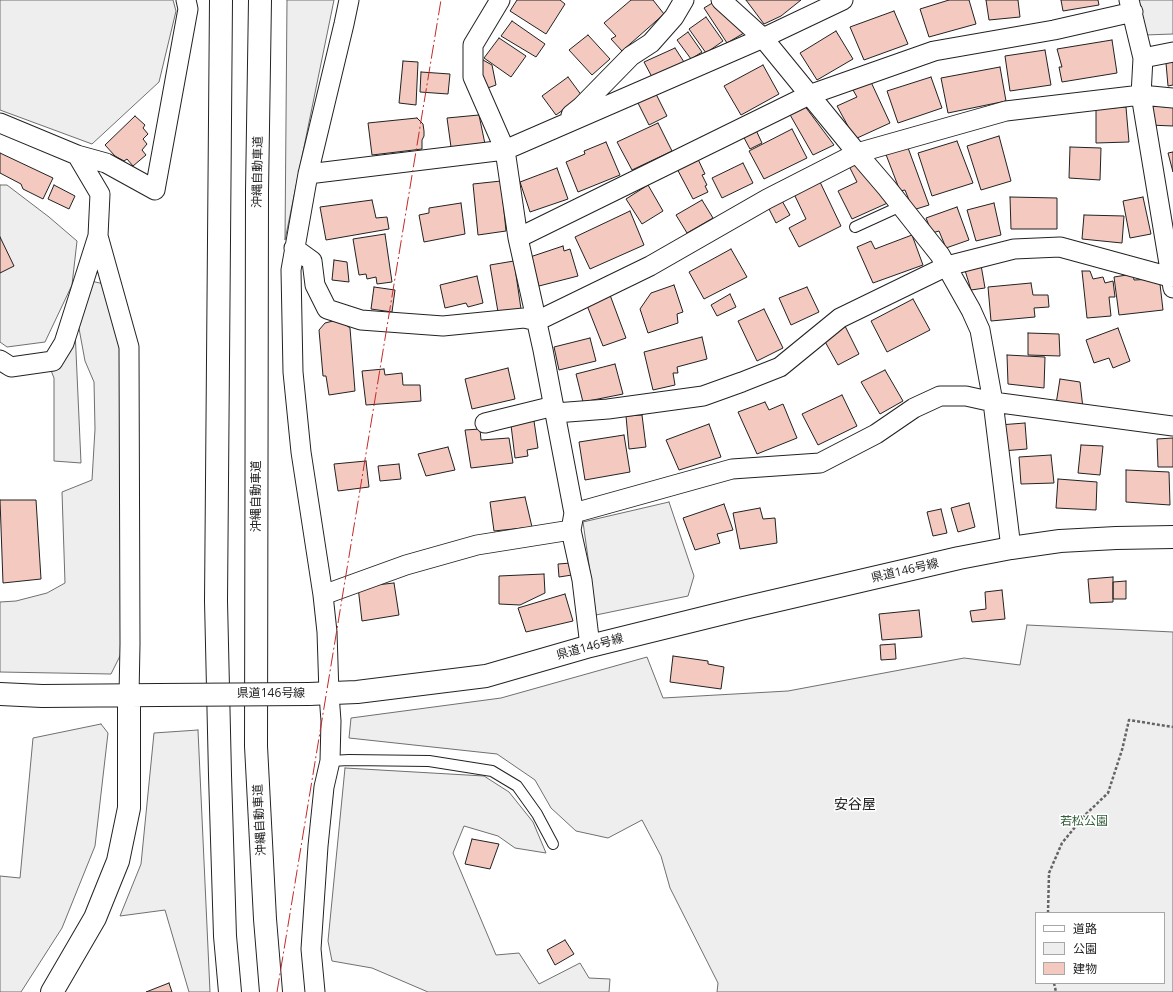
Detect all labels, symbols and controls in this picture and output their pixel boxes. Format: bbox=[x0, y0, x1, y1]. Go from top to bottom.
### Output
street label: 沖縄自動車道 bbox=[250, 136, 266, 208]
street label: 沖縄自動車道 bbox=[250, 460, 264, 532]
street label: 県道146号線 bbox=[870, 556, 940, 586]
street label: 県道146号線 bbox=[555, 631, 625, 663]
street label: 県道146号線 bbox=[237, 687, 305, 701]
street label: 沖縄自動車道 bbox=[251, 784, 269, 856]
district label: 安谷屋 bbox=[834, 797, 876, 813]
park label: 若松公園 bbox=[1060, 815, 1108, 829]
legend bbox=[1035, 912, 1165, 984]
text: 道路 bbox=[1073, 920, 1097, 937]
text: 公園 bbox=[1073, 940, 1097, 957]
text: 建物 bbox=[1073, 960, 1097, 977]

